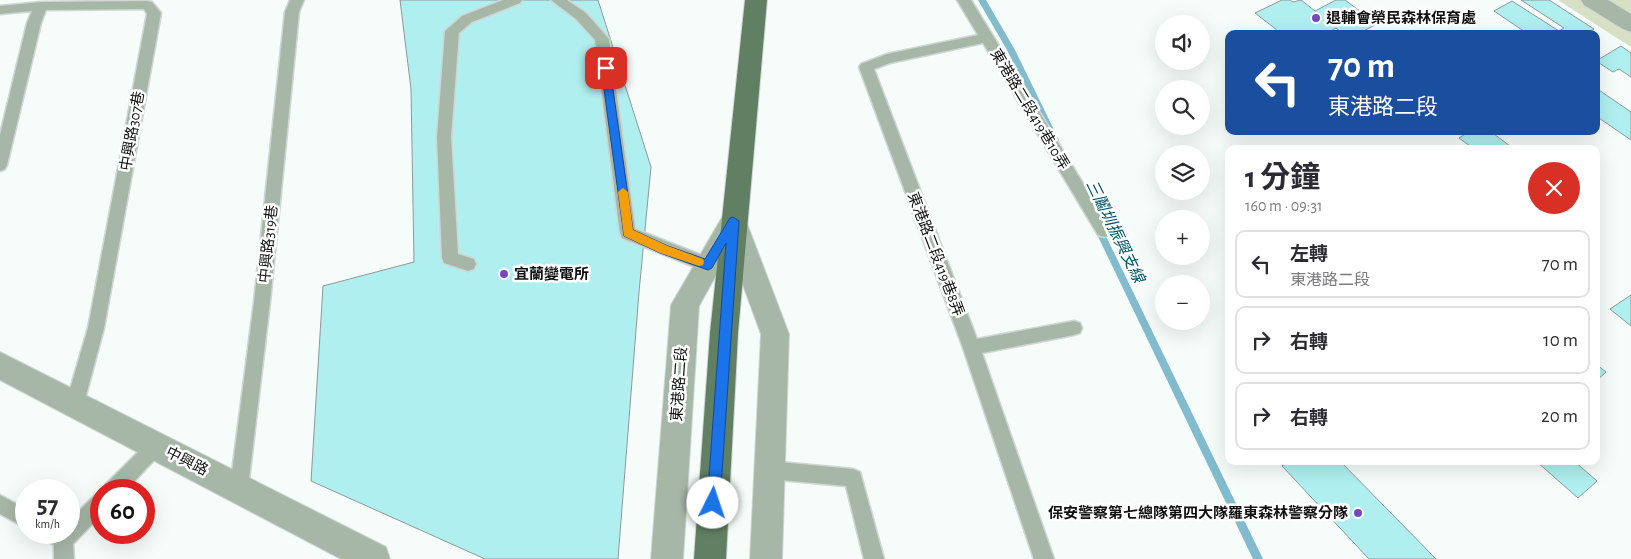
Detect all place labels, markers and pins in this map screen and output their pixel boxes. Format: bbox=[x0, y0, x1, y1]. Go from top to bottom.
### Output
place label: 退輔會榮民森林保育處 bbox=[1326, 9, 1476, 26]
marker: 退輔會榮民森林保育處 bbox=[1310, 12, 1322, 24]
pin bbox=[585, 47, 627, 89]
place label: 宜蘭變電所 bbox=[514, 266, 589, 282]
marker: 宜蘭變電所 bbox=[498, 268, 510, 280]
place label: 保安警察第七總隊第四大隊羅東森林警察分隊 bbox=[1048, 504, 1348, 521]
marker: 保安警察第七總隊第四大隊羅東森林警察分隊 bbox=[1352, 507, 1364, 519]

